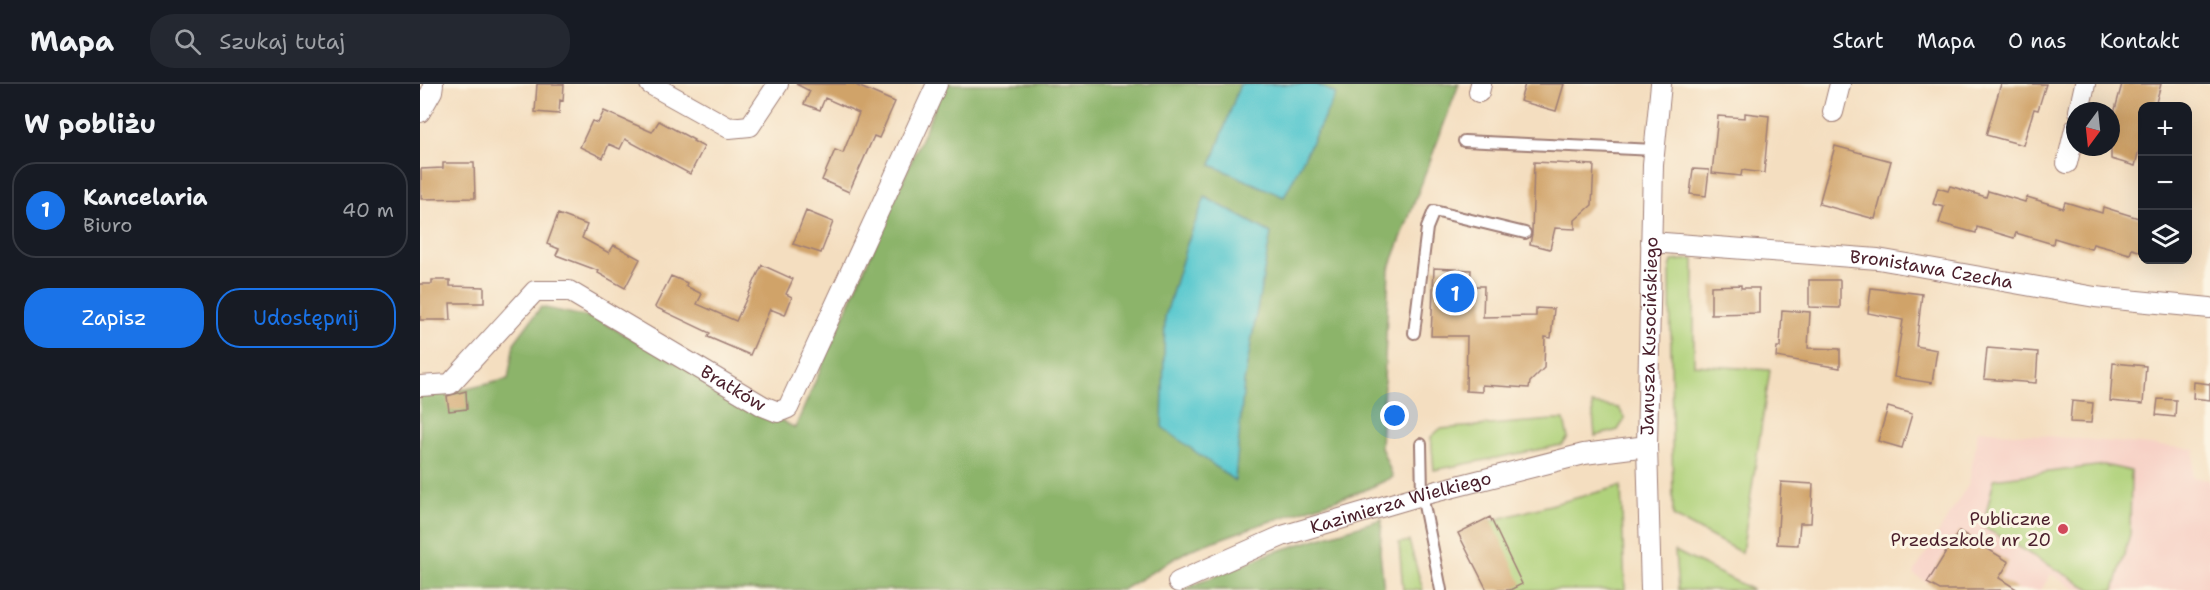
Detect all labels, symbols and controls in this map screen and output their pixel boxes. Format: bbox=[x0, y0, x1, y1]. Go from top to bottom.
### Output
search box bbox=[150, 14, 570, 68]
text: Mapa bbox=[30, 22, 114, 60]
icon: search bbox=[171, 25, 204, 58]
text: Szukaj tutaj bbox=[219, 27, 345, 56]
text: Start bbox=[1833, 27, 1884, 55]
text: Mapa bbox=[1917, 27, 1975, 55]
text: O nas bbox=[2008, 27, 2067, 55]
text: Kontakt bbox=[2100, 27, 2180, 55]
north arrow bbox=[2066, 102, 2120, 156]
map controls bbox=[2138, 102, 2192, 264]
button: + bbox=[2138, 102, 2192, 156]
text: W pobliżu bbox=[24, 106, 156, 141]
button: − bbox=[2138, 156, 2192, 210]
text: Kancelaria bbox=[83, 183, 208, 212]
text: 1 bbox=[41, 197, 50, 223]
text: 40 m bbox=[342, 197, 394, 223]
button: layers bbox=[2138, 210, 2192, 264]
text: Biuro bbox=[83, 212, 132, 238]
street label: Janusza Kusocińskiego bbox=[1635, 236, 1663, 436]
street label: Bronisława Czecha bbox=[1849, 245, 2015, 294]
pin: 1 bbox=[1436, 270, 1474, 316]
button: Zapisz bbox=[24, 288, 204, 348]
button: Udostępnij bbox=[216, 288, 396, 348]
street label: Bratków bbox=[696, 360, 771, 417]
your location bbox=[1380, 401, 1409, 430]
street label: Kazimierza Wielkiego bbox=[1307, 466, 1494, 539]
place label: Publiczne Przedszkole nr 20 bbox=[1890, 507, 2051, 552]
marker: Publiczne Przedszkole nr 20 bbox=[2056, 522, 2070, 536]

